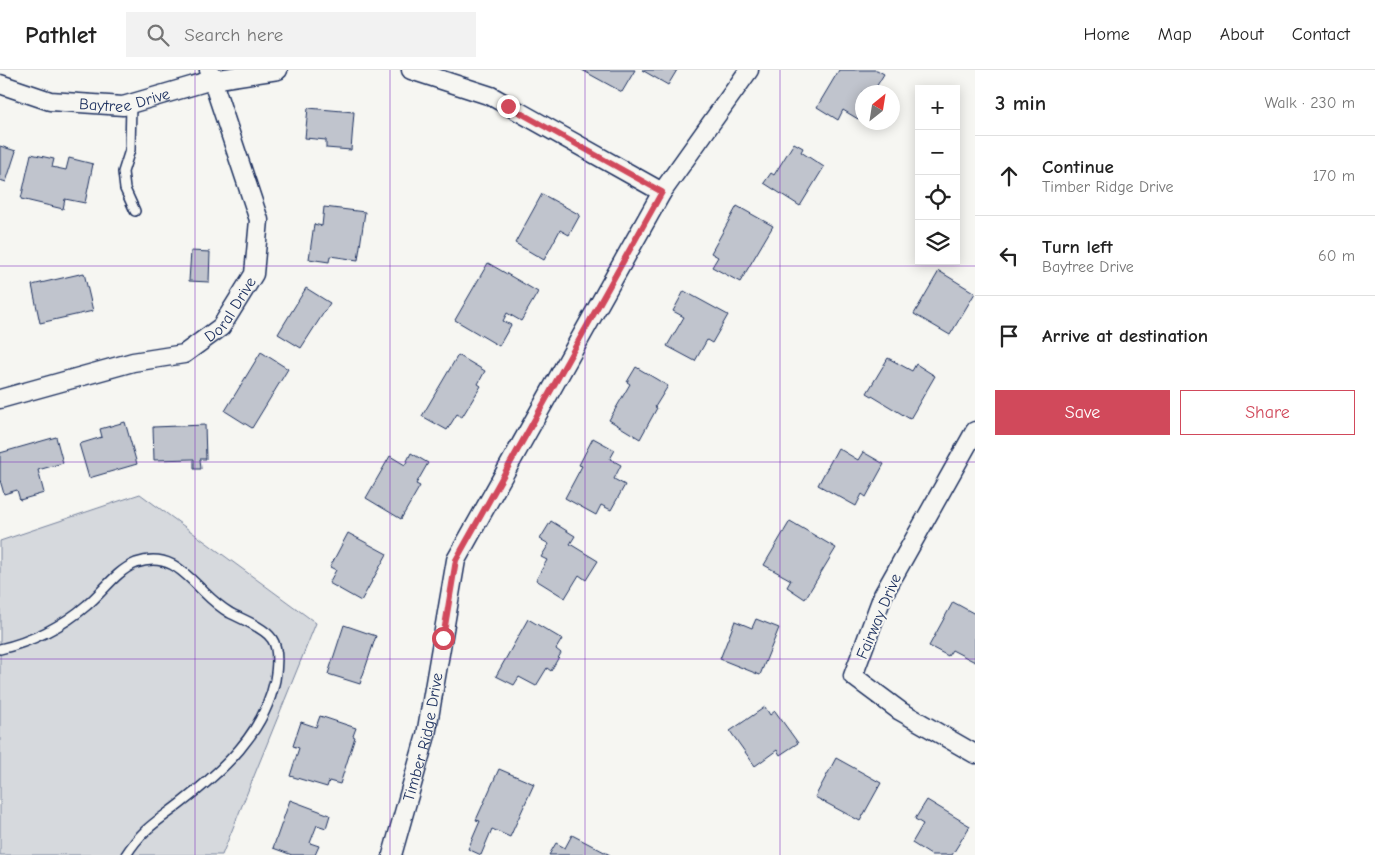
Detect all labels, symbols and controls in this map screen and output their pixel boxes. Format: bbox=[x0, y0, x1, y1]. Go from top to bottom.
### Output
search box bbox=[126, 12, 476, 57]
text: Pathlet bbox=[25, 21, 96, 49]
icon: search bbox=[144, 21, 172, 49]
text: Search here bbox=[184, 24, 283, 46]
text: Home bbox=[1083, 24, 1130, 45]
text: Map bbox=[1158, 24, 1192, 45]
text: About bbox=[1220, 24, 1264, 45]
text: Contact bbox=[1292, 24, 1350, 45]
street label: Baytree Drive bbox=[78, 85, 172, 116]
north arrow bbox=[855, 85, 900, 130]
map controls bbox=[915, 85, 960, 265]
button: + bbox=[915, 85, 960, 130]
text: 3 min bbox=[995, 91, 1046, 115]
text: Walk · 230 m bbox=[1264, 94, 1355, 112]
route end bbox=[497, 95, 520, 118]
button: − bbox=[915, 130, 960, 175]
text: Continue bbox=[1042, 156, 1114, 178]
icon: ahead bbox=[995, 162, 1023, 190]
text: 170 m bbox=[1313, 167, 1355, 185]
button: locate bbox=[915, 175, 960, 220]
text: Timber Ridge Drive bbox=[1042, 178, 1173, 196]
button: layers bbox=[915, 220, 960, 265]
text: Turn left bbox=[1042, 236, 1113, 258]
icon: left bbox=[995, 242, 1023, 270]
text: 60 m bbox=[1318, 247, 1355, 265]
text: Baytree Drive bbox=[1042, 258, 1134, 276]
street label: Doral Drive bbox=[201, 274, 260, 346]
icon: arrive bbox=[995, 322, 1023, 350]
text: Arrive at destination bbox=[1042, 325, 1208, 347]
button: Save bbox=[995, 390, 1170, 435]
button: Share bbox=[1180, 390, 1355, 435]
street label: Fairway Drive bbox=[853, 571, 905, 662]
route start bbox=[432, 627, 455, 650]
street label: Timber Ridge Drive bbox=[400, 671, 447, 804]

